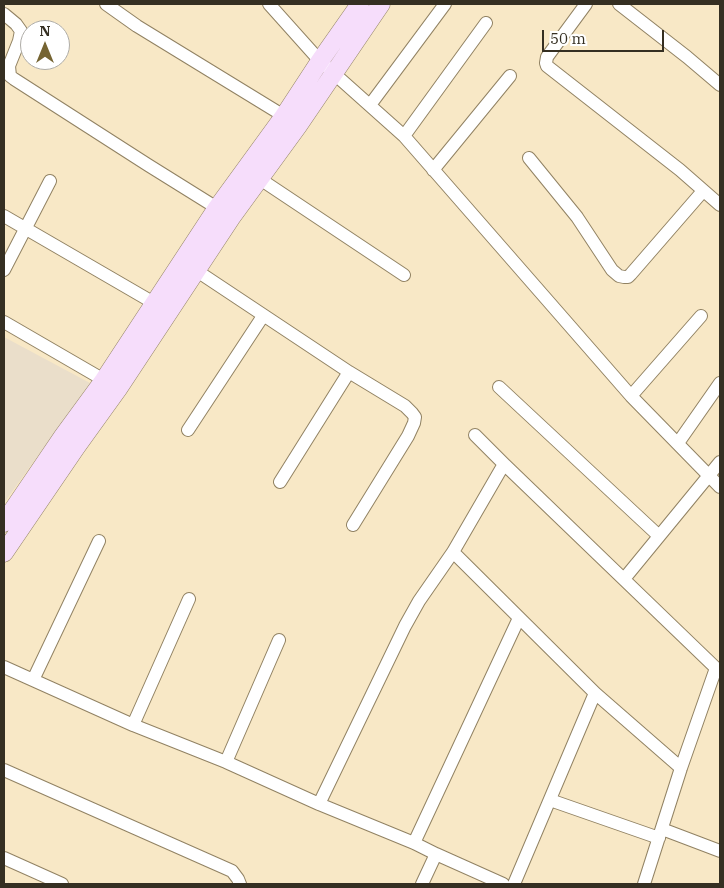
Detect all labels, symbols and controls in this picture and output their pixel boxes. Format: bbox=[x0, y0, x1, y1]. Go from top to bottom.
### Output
north arrow bbox=[20, 20, 70, 70]
scale bar bbox=[544, 20, 666, 52]
text: N bbox=[39, 22, 51, 40]
text: 50 m bbox=[550, 29, 586, 48]

